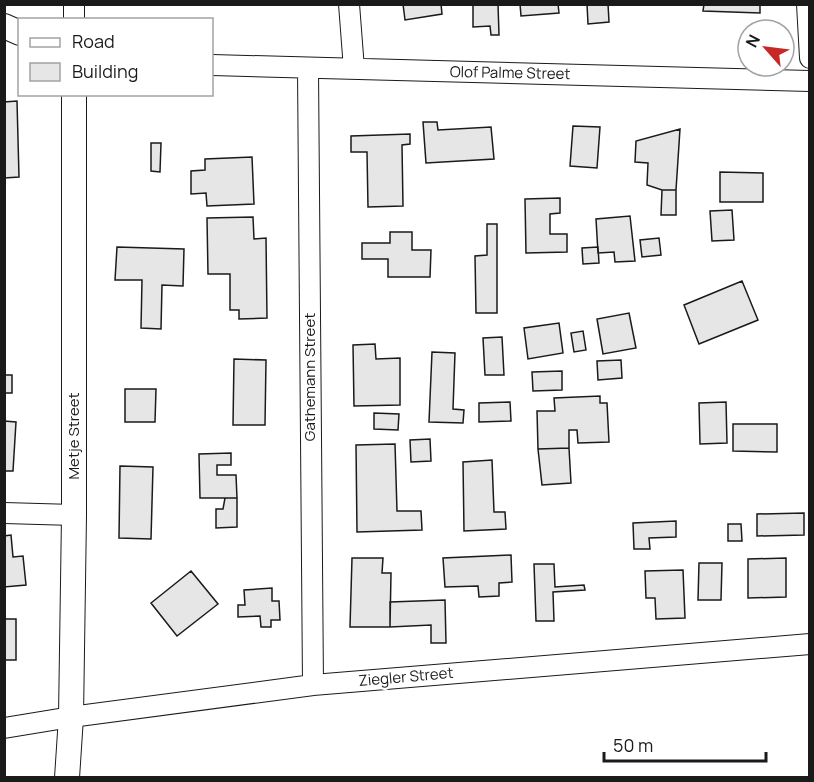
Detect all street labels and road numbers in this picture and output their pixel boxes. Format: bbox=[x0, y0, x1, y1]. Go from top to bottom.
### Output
street label: Olof Palme Street bbox=[450, 61, 570, 84]
street label: Gathemann Street bbox=[299, 313, 320, 441]
street label: Metje Street bbox=[63, 393, 84, 479]
street label: Ziegler Street bbox=[358, 662, 454, 691]

